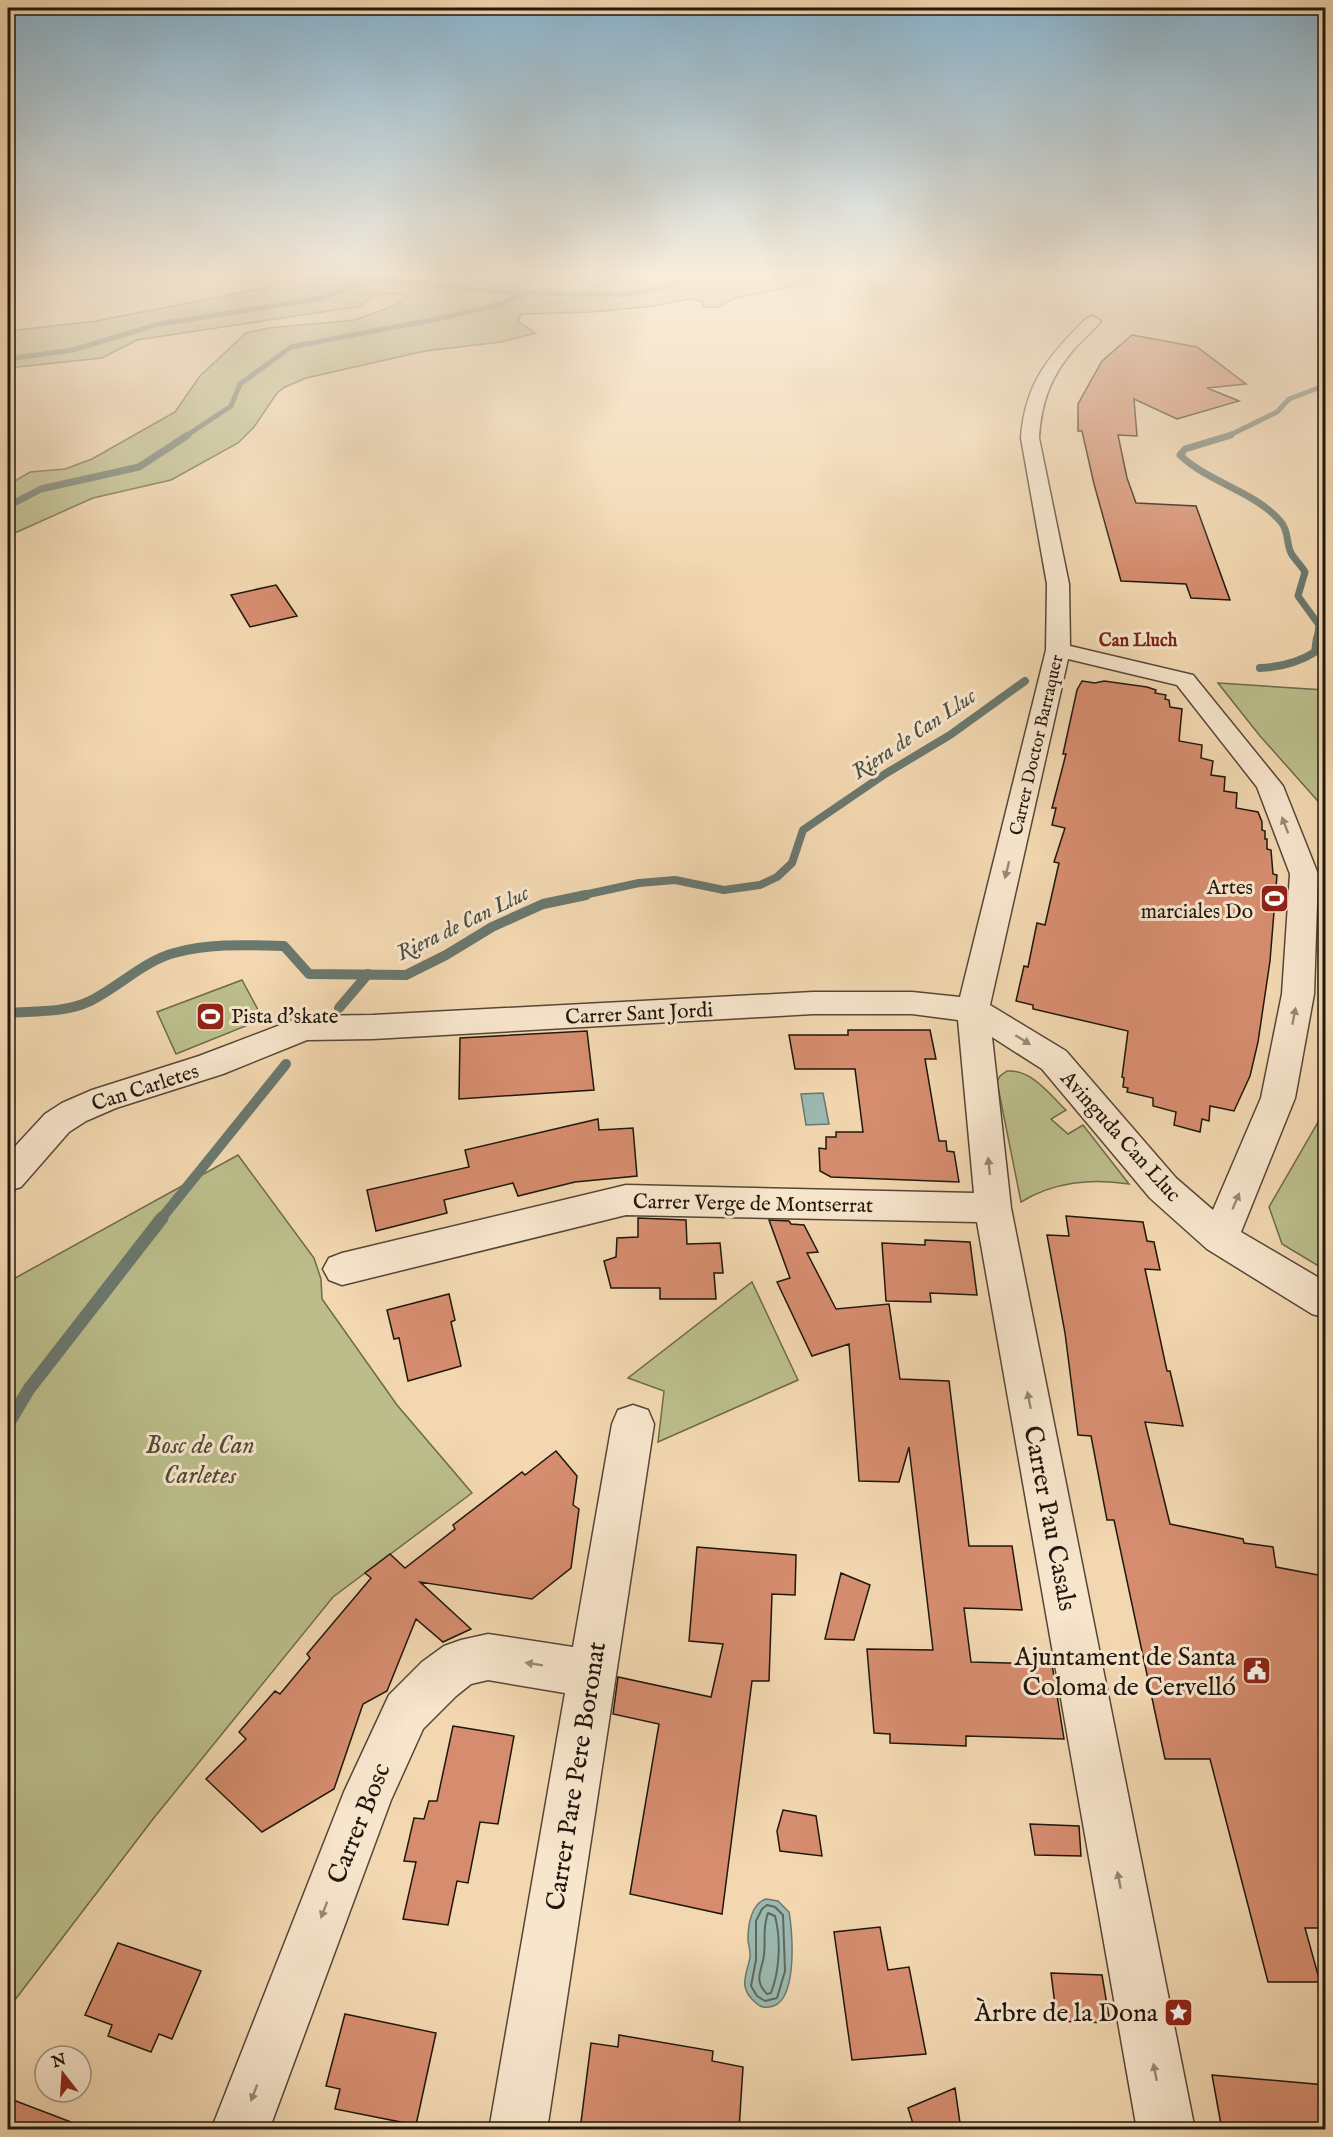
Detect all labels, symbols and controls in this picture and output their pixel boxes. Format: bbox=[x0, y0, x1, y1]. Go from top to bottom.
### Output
district label: Can Lluch bbox=[1099, 630, 1178, 653]
street label: Carrer Doctor Barraquer bbox=[1005, 652, 1070, 838]
water label: Riera de Can Lluc bbox=[847, 683, 982, 787]
one-way arrow bbox=[1280, 816, 1289, 834]
one-way arrow bbox=[1001, 861, 1011, 880]
place label: Artes marciales Do bbox=[1141, 875, 1253, 926]
water label: Riera de Can Lluc bbox=[392, 880, 534, 968]
sports icon: Artes marciales Do bbox=[1258, 883, 1290, 915]
street label: Carrer Sant Jordi bbox=[564, 997, 714, 1032]
sports icon: Pista d'skate bbox=[194, 1000, 226, 1032]
place label: Pista d'skate bbox=[231, 1004, 339, 1031]
one-way arrow bbox=[1290, 1006, 1299, 1025]
one-way arrow bbox=[1015, 1035, 1031, 1046]
street label: Can Carletes bbox=[88, 1058, 203, 1118]
street label: Avinguda Can Lluc bbox=[1053, 1065, 1186, 1208]
one-way arrow bbox=[984, 1157, 994, 1176]
street label: Carrer Verge de Montserrat bbox=[633, 1189, 873, 1220]
one-way arrow bbox=[1231, 1192, 1241, 1210]
one-way arrow bbox=[1024, 1390, 1033, 1409]
street label: Carrer Pau Casals bbox=[1015, 1423, 1084, 1614]
park label: Bosc de Can Carletes bbox=[145, 1429, 255, 1492]
street label: Carrer Pare Pere Boronat bbox=[539, 1639, 614, 1913]
place label: Ajuntament de Santa Coloma de Cervelló bbox=[1014, 1641, 1237, 1704]
public building icon: Ajuntament de Santa Coloma de Cervelló bbox=[1241, 1655, 1273, 1687]
one-way arrow bbox=[524, 1659, 543, 1668]
street label: Carrer Bosc bbox=[320, 1758, 399, 1889]
one-way arrow bbox=[1114, 1871, 1123, 1890]
one-way arrow bbox=[319, 1902, 329, 1920]
place icon: Àrbre de la Dona bbox=[1163, 1996, 1195, 2028]
place label: Àrbre de la Dona bbox=[974, 1997, 1159, 2030]
north arrow bbox=[33, 2044, 93, 2104]
text: N bbox=[49, 2050, 69, 2073]
one-way arrow bbox=[1150, 2062, 1159, 2081]
one-way arrow bbox=[249, 2084, 259, 2102]

